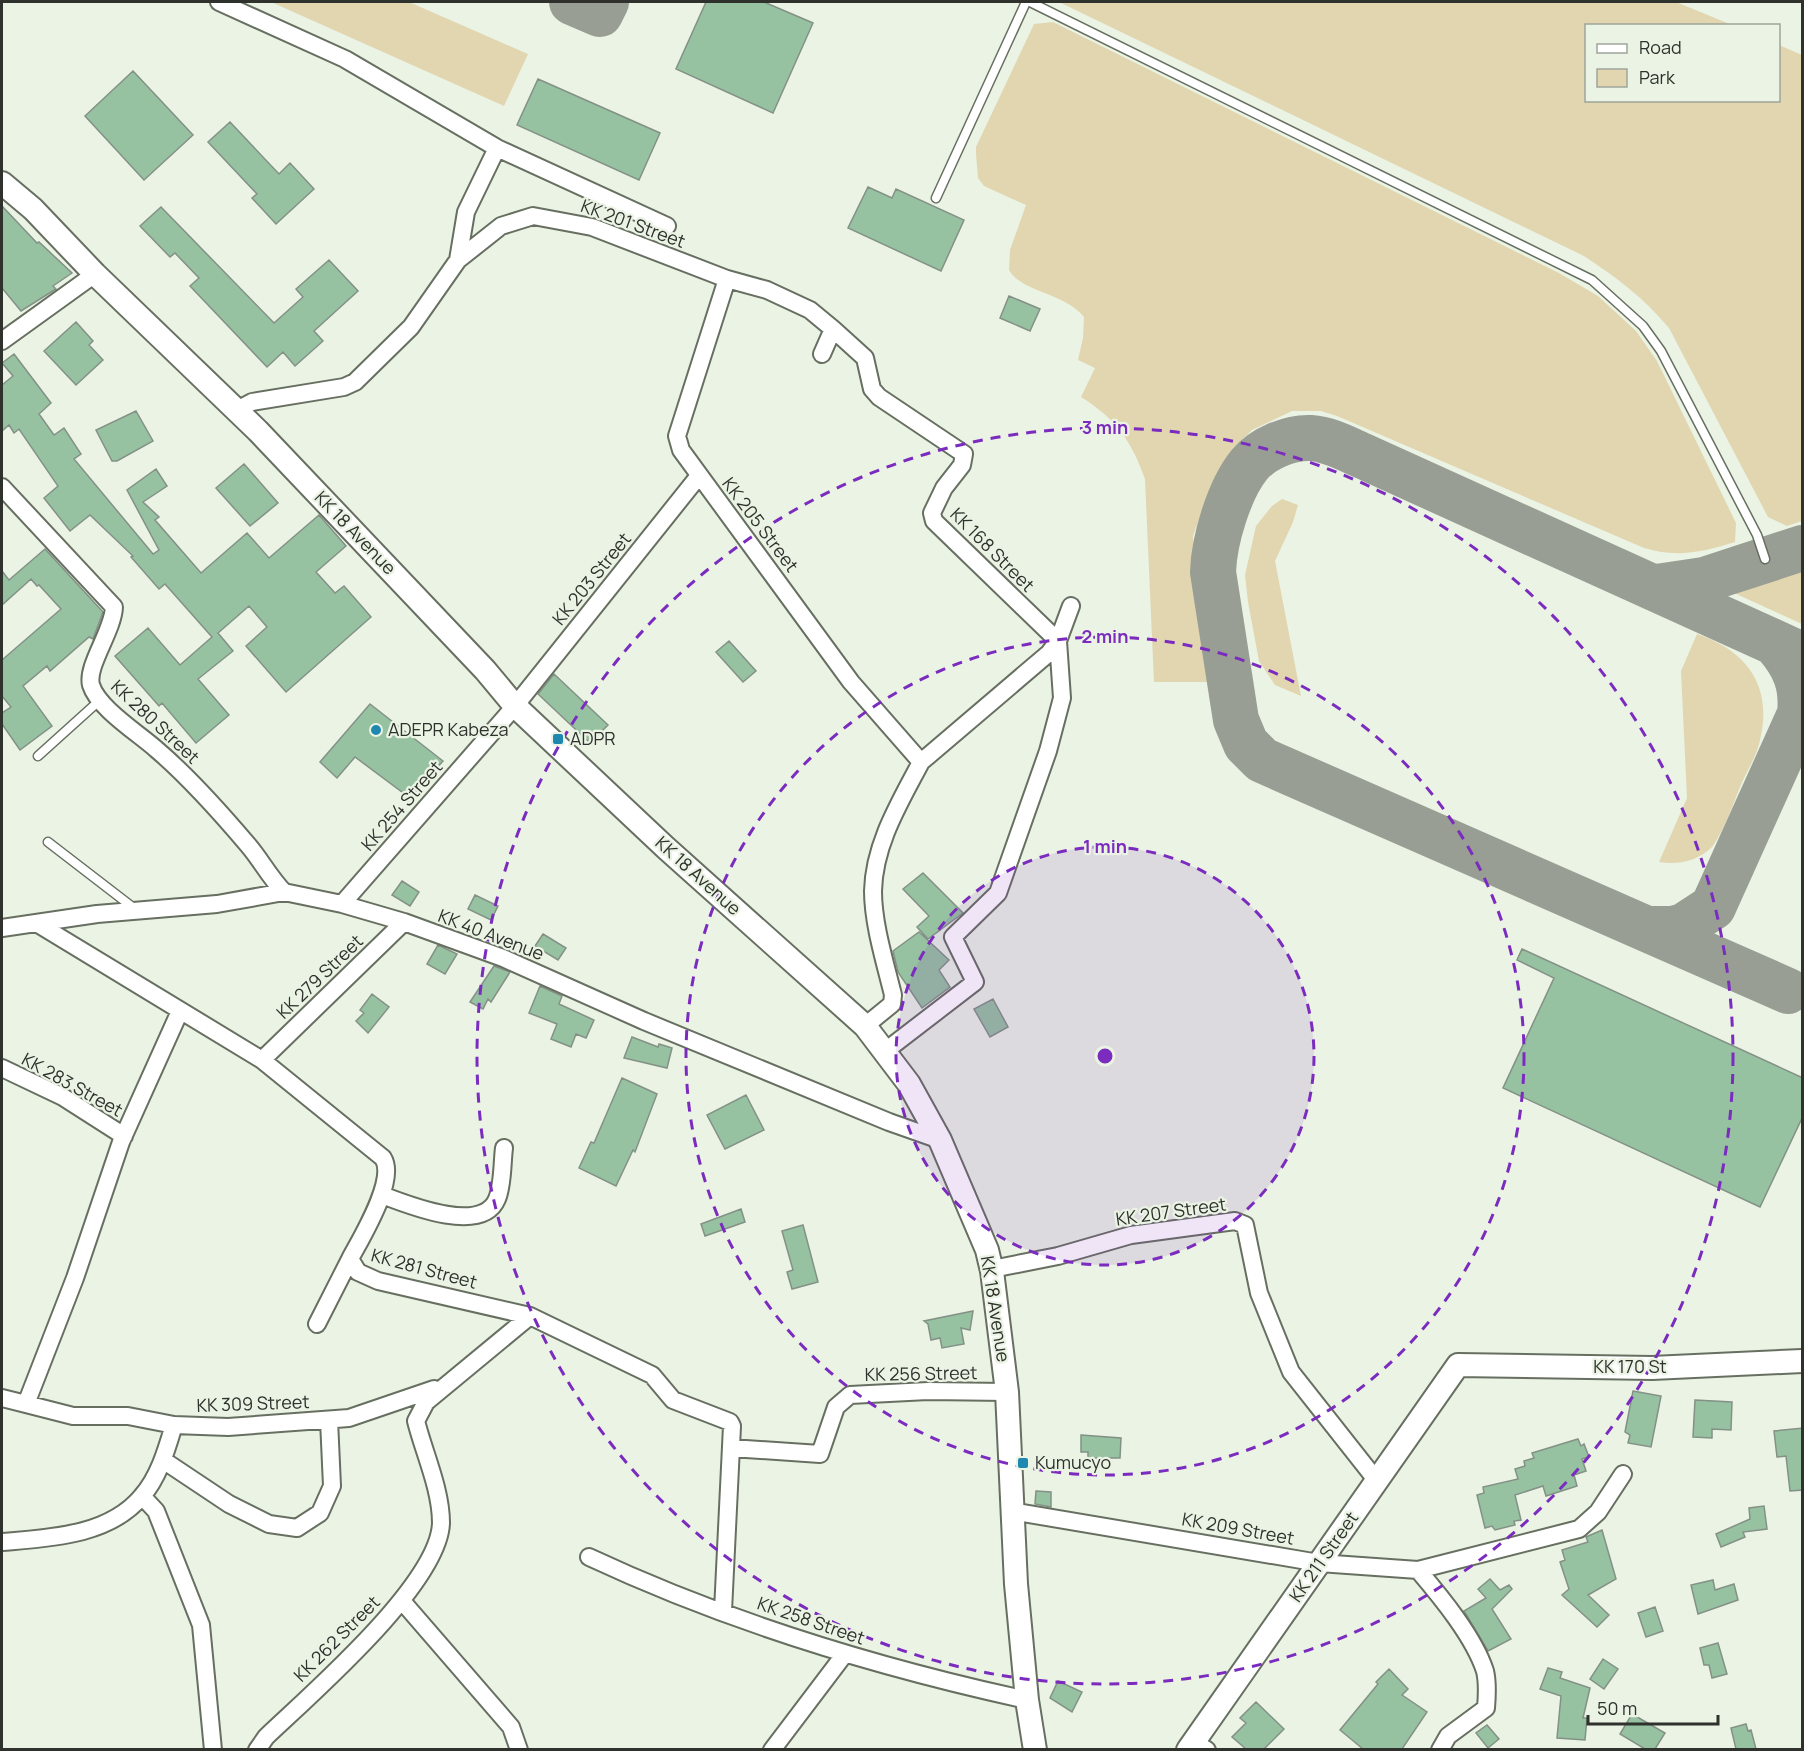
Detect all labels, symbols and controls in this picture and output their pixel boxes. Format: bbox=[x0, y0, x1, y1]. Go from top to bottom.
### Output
legend bbox=[1585, 24, 1780, 102]
text: Road bbox=[1639, 35, 1682, 59]
text: Park bbox=[1639, 65, 1676, 89]
street label: KK 201 Street bbox=[578, 193, 689, 253]
text: 3 min bbox=[1082, 415, 1128, 439]
street label: KK 205 Street bbox=[717, 472, 804, 577]
street label: KK 18 Avenue bbox=[310, 485, 402, 579]
street label: KK 168 Street bbox=[945, 502, 1040, 597]
street label: KK 203 Street bbox=[547, 527, 636, 630]
text: 2 min bbox=[1082, 624, 1128, 648]
street label: KK 280 Street bbox=[106, 674, 205, 768]
place label: ADEPR Kabeza bbox=[388, 717, 508, 741]
marker: ADEPR Kabeza bbox=[369, 723, 383, 737]
place label: ADPR bbox=[570, 726, 616, 750]
marker: ADPR bbox=[551, 732, 565, 746]
street label: KK 254 Street bbox=[355, 755, 447, 856]
street label: KK 18 Avenue bbox=[651, 830, 747, 920]
text: 1 min bbox=[1083, 834, 1127, 858]
street label: KK 40 Avenue bbox=[435, 903, 548, 965]
street label: KK 279 Street bbox=[271, 929, 368, 1024]
centre of rings bbox=[1095, 1046, 1115, 1066]
street label: KK 283 Street bbox=[18, 1047, 127, 1122]
street label: KK 207 Street bbox=[1114, 1191, 1228, 1231]
street label: KK 281 Street bbox=[369, 1242, 480, 1294]
street label: KK 18 Avenue bbox=[976, 1254, 1016, 1364]
street label: KK 170 St bbox=[1593, 1354, 1667, 1378]
street label: KK 256 Street bbox=[864, 1360, 978, 1386]
street label: KK 309 Street bbox=[196, 1389, 310, 1417]
place label: Kumucyo bbox=[1035, 1450, 1111, 1474]
marker: Kumucyo bbox=[1016, 1456, 1030, 1470]
street label: KK 209 Street bbox=[1180, 1506, 1296, 1550]
street label: KK 211 Street bbox=[1283, 1506, 1363, 1606]
street label: KK 262 Street bbox=[288, 1590, 385, 1687]
street label: KK 258 Street bbox=[754, 1590, 868, 1650]
scale bar bbox=[1588, 1688, 1718, 1726]
text: 50 m bbox=[1597, 1696, 1637, 1720]

